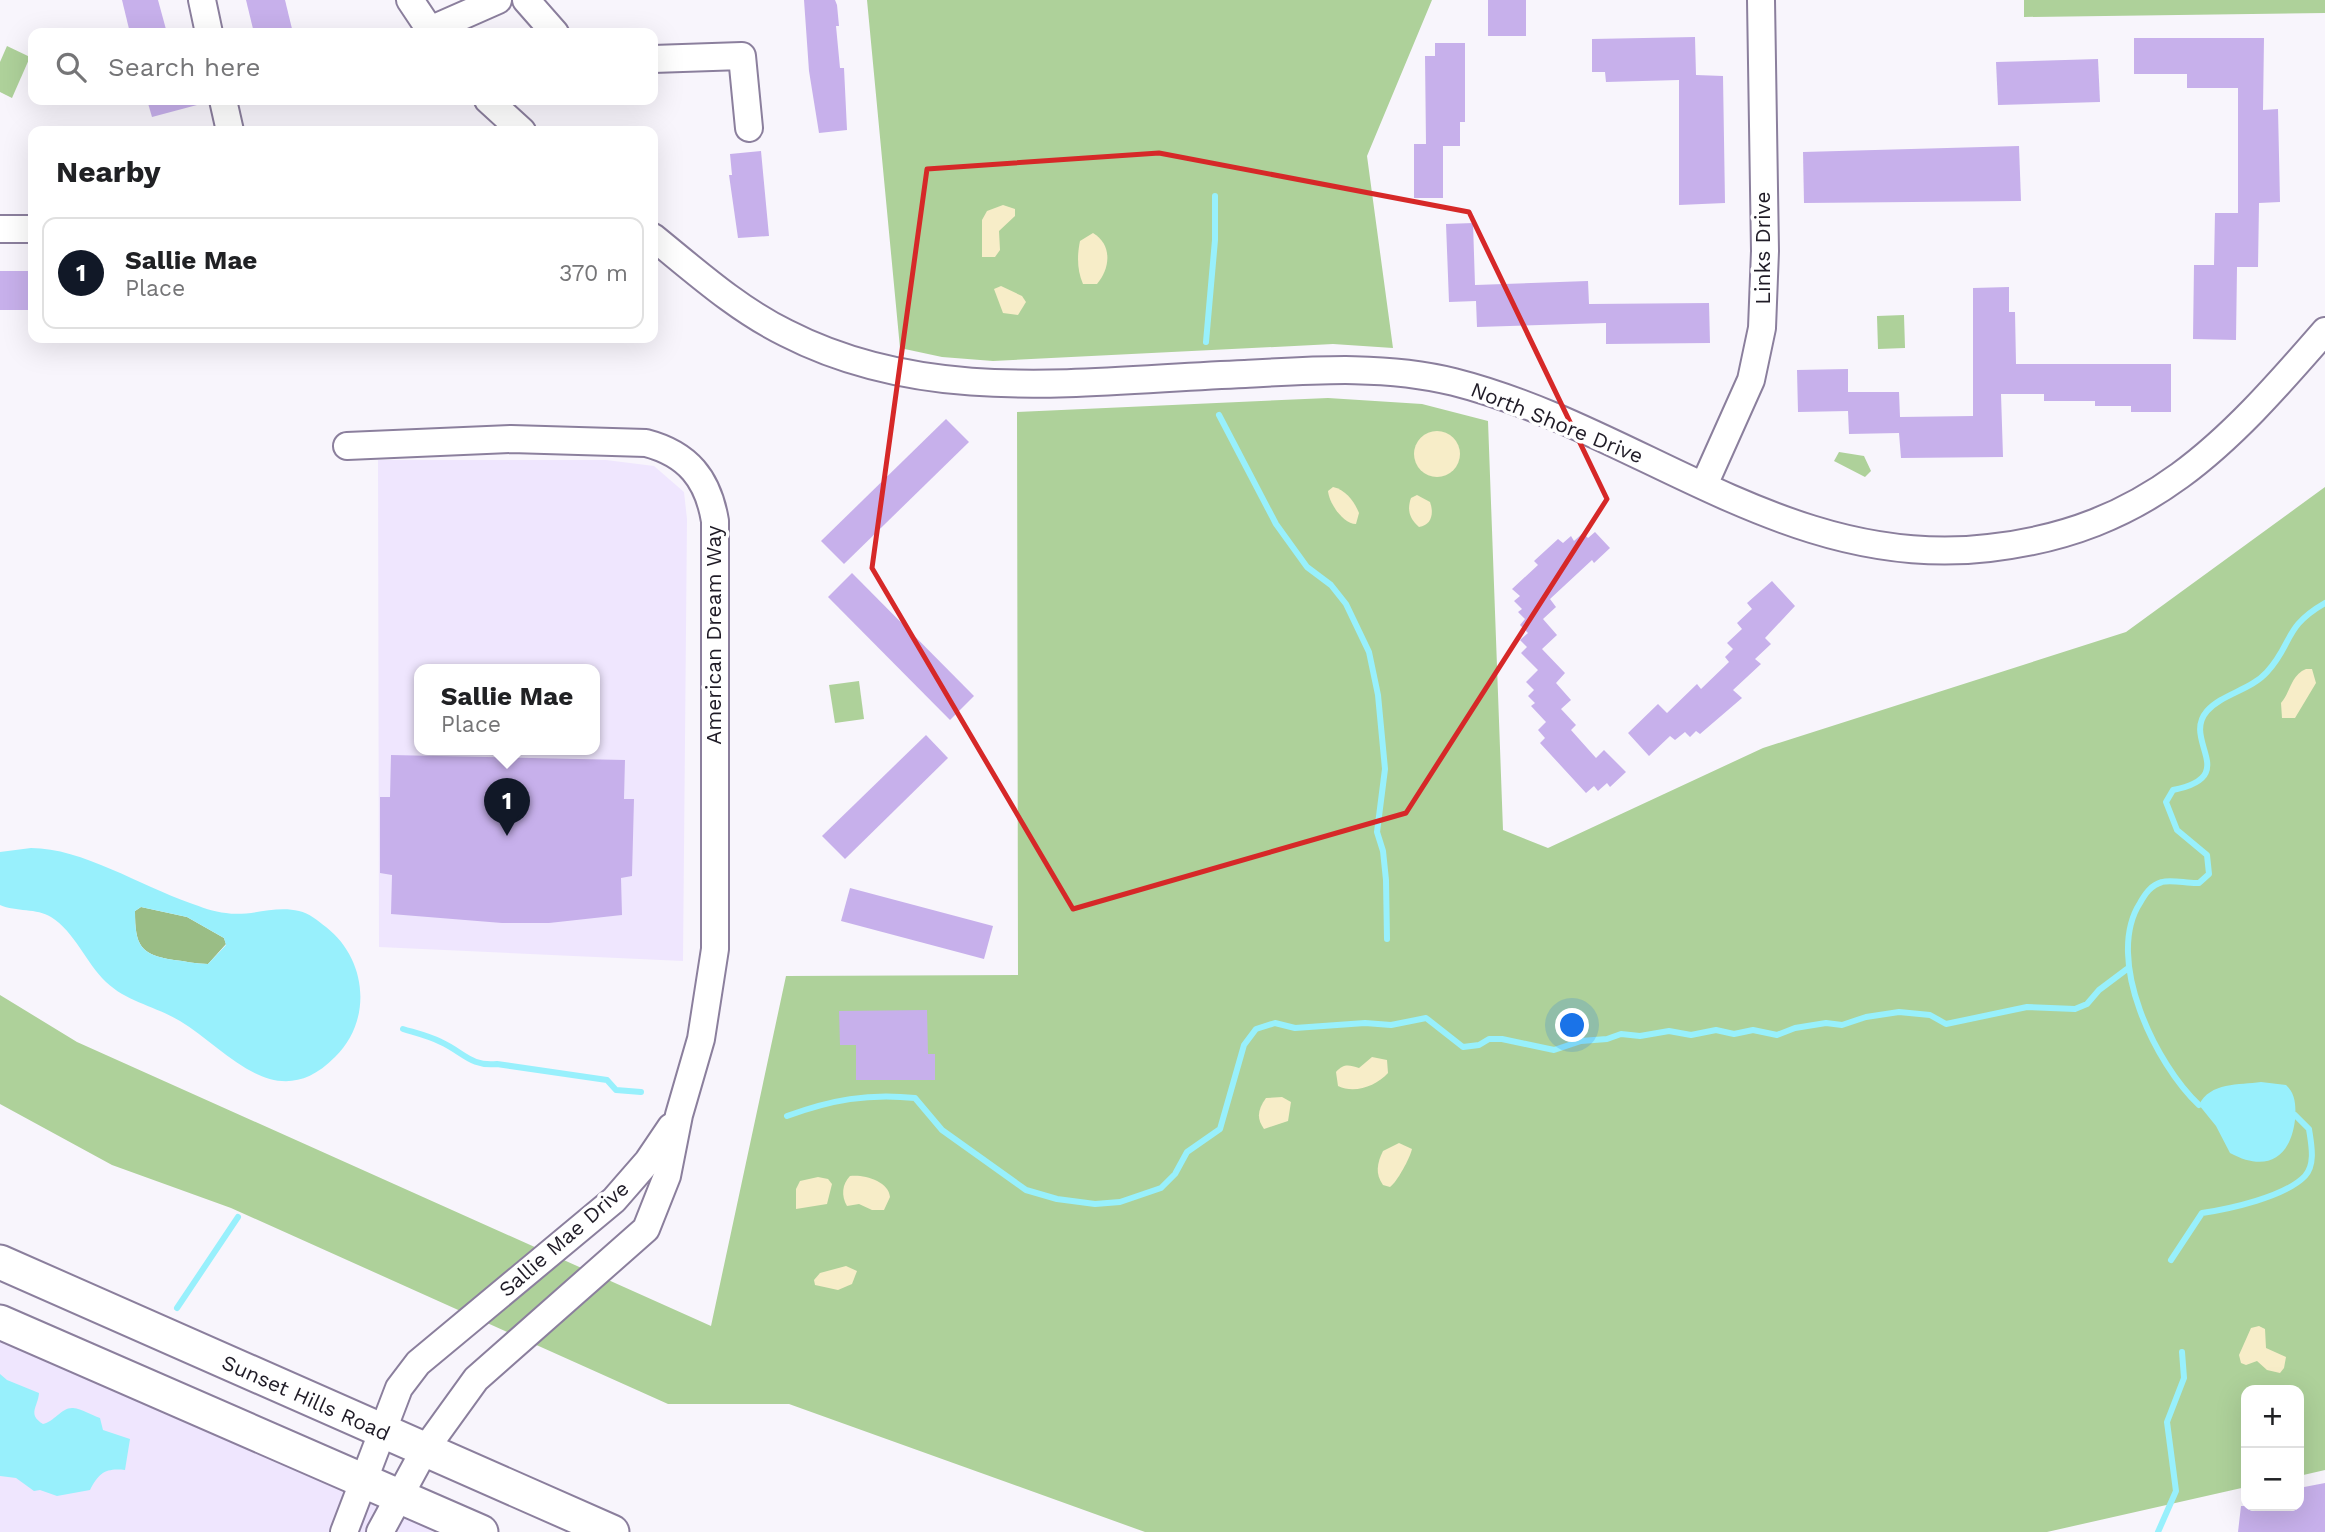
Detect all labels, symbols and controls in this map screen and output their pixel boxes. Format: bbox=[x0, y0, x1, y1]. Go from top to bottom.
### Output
search box bbox=[28, 28, 658, 105]
icon: search bbox=[52, 48, 90, 86]
text: Search here bbox=[108, 52, 260, 82]
text: Nearby bbox=[56, 154, 161, 189]
street label: Links Drive bbox=[1750, 191, 1775, 305]
text: Sallie Mae bbox=[125, 245, 257, 275]
text: 1 bbox=[76, 260, 86, 287]
text: 370 m bbox=[559, 260, 628, 287]
text: Place bbox=[125, 275, 185, 302]
street label: North Shore Drive bbox=[1467, 377, 1647, 469]
street label: American Dream Way bbox=[701, 525, 726, 745]
popup bbox=[414, 664, 600, 755]
text: Sallie Mae bbox=[441, 681, 573, 711]
text: Place bbox=[441, 711, 501, 738]
pin: 1 bbox=[484, 778, 530, 836]
your location bbox=[1555, 1008, 1589, 1042]
street label: Sallie Mae Drive bbox=[494, 1175, 634, 1302]
street label: Sunset Hills Road bbox=[218, 1349, 394, 1446]
map controls bbox=[2241, 1385, 2304, 1511]
button: + bbox=[2241, 1385, 2304, 1448]
button: − bbox=[2241, 1448, 2304, 1511]

